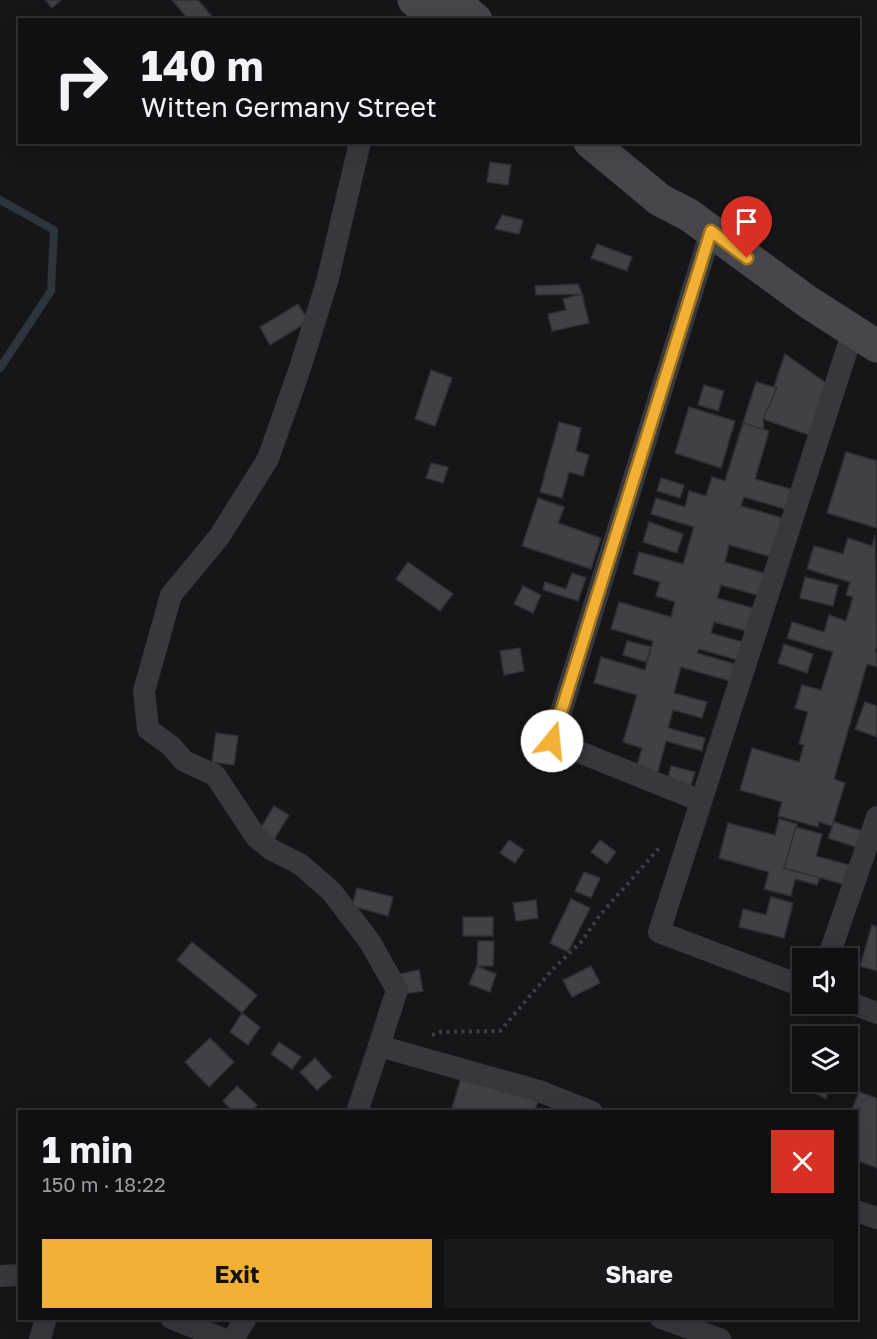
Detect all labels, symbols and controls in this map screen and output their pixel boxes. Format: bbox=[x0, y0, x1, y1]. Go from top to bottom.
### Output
text: 140 m bbox=[141, 40, 263, 90]
icon: right bbox=[42, 42, 120, 120]
text: Witten Germany Street bbox=[141, 91, 437, 123]
pin bbox=[721, 196, 772, 258]
icon: arrive bbox=[730, 205, 763, 238]
position arrow bbox=[520, 709, 584, 773]
map controls bbox=[792, 948, 858, 1092]
button: sound bbox=[792, 948, 858, 1014]
button: layers bbox=[792, 1026, 858, 1092]
text: 1 min bbox=[42, 1128, 133, 1171]
button: close bbox=[771, 1130, 834, 1193]
text: 150 m · 18:22 bbox=[42, 1172, 166, 1196]
button: Exit bbox=[42, 1239, 432, 1308]
button: Share bbox=[444, 1239, 834, 1308]

